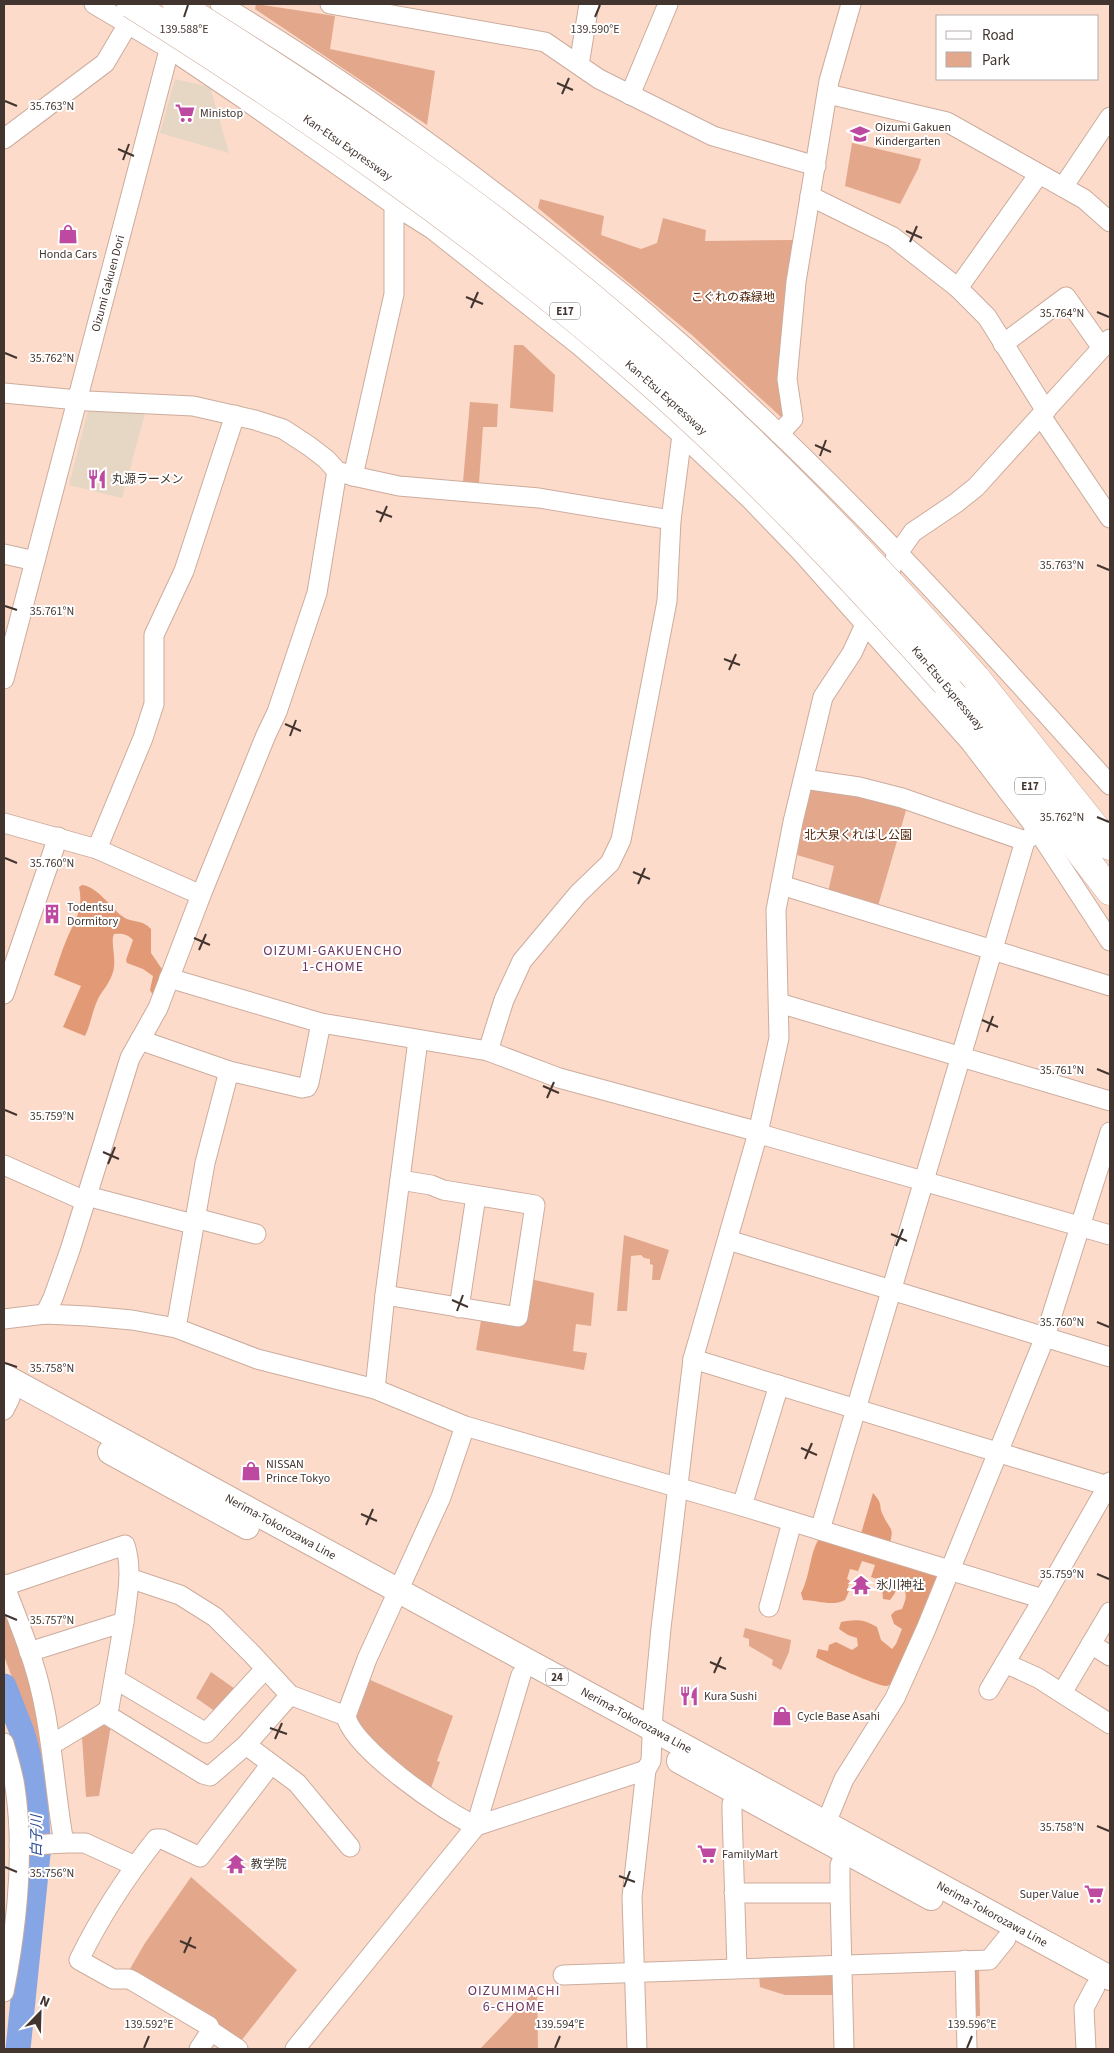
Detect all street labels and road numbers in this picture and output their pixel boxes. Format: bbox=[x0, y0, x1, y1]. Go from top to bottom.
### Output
street label: Kan-Etsu Expressway bbox=[299, 111, 396, 185]
street label: Oizumi Gakuen Dori bbox=[87, 233, 129, 334]
road number: E17 bbox=[550, 302, 580, 320]
street label: Kan-Etsu Expressway bbox=[621, 356, 711, 439]
street label: Kan-Etsu Expressway bbox=[907, 642, 988, 734]
road number: E17 bbox=[1015, 778, 1045, 794]
street label: Nerima-Tokorozawa Line bbox=[222, 1490, 339, 1564]
road number: 24 bbox=[546, 1668, 568, 1685]
street label: Nerima-Tokorozawa Line bbox=[578, 1684, 695, 1758]
street label: Nerima-Tokorozawa Line bbox=[933, 1877, 1050, 1951]

